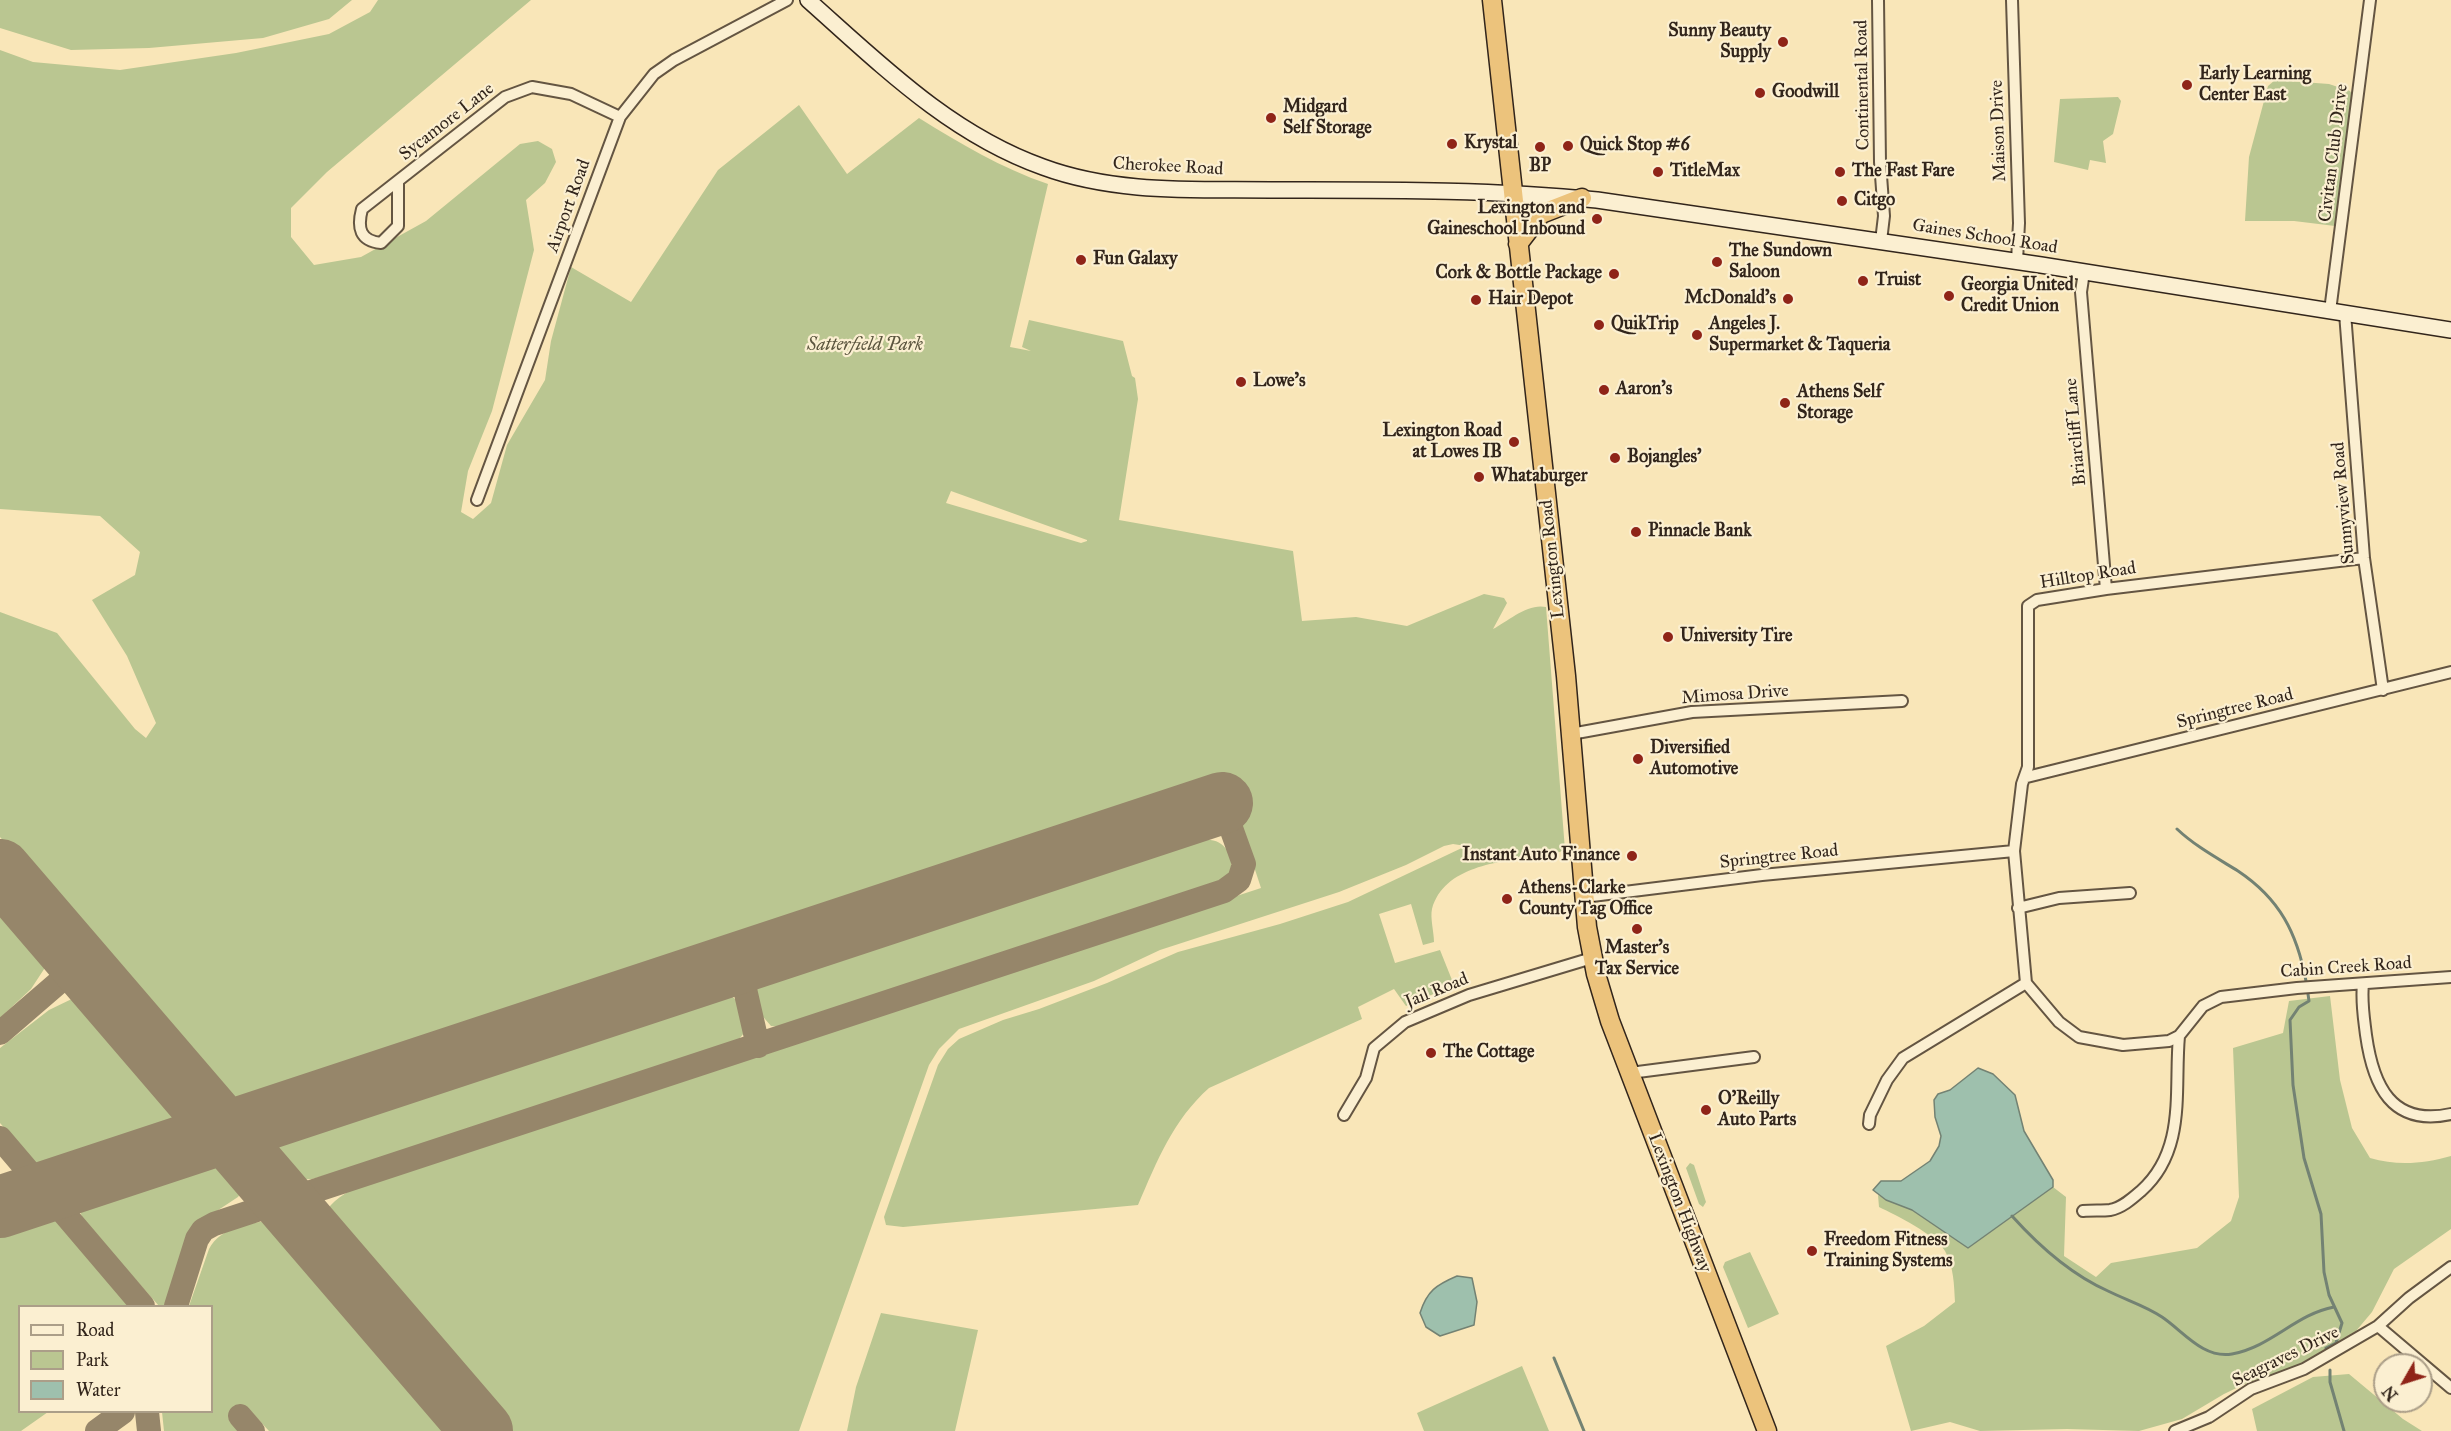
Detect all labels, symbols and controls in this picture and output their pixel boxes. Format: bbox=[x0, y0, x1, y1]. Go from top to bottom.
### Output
street label: Continental Road bbox=[1851, 20, 1875, 150]
place label: Sunny Beauty Supply bbox=[1668, 21, 1771, 63]
marker: Sunny Beauty Supply bbox=[1776, 35, 1790, 49]
place label: Early Learning Center East bbox=[2199, 64, 2311, 106]
street label: Sycamore Lane bbox=[395, 78, 499, 166]
marker: Early Learning Center East bbox=[2180, 78, 2194, 92]
street label: Maison Drive bbox=[1986, 80, 2012, 182]
place label: Goodwill bbox=[1772, 82, 1839, 104]
street label: Civitan Club Drive bbox=[2315, 83, 2353, 223]
marker: Goodwill bbox=[1753, 86, 1767, 100]
place label: Midgard Self Storage bbox=[1283, 97, 1372, 140]
marker: Midgard Self Storage bbox=[1264, 111, 1278, 125]
place label: Krystal bbox=[1464, 133, 1517, 155]
place label: Quick Stop #6 bbox=[1580, 135, 1690, 157]
marker: Krystal bbox=[1445, 137, 1459, 151]
marker: Quick Stop #6 bbox=[1561, 139, 1575, 153]
marker: BP bbox=[1533, 140, 1547, 154]
street label: Cherokee Road bbox=[1112, 153, 1224, 181]
place label: BP bbox=[1529, 156, 1551, 178]
street label: Airport Road bbox=[542, 157, 596, 255]
place label: TitleMax bbox=[1670, 161, 1740, 183]
place label: The Fast Fare bbox=[1852, 161, 1954, 183]
marker: TitleMax bbox=[1651, 165, 1665, 179]
marker: The Fast Fare bbox=[1833, 165, 1847, 179]
place label: Citgo bbox=[1854, 190, 1895, 212]
marker: Citgo bbox=[1835, 194, 1849, 208]
place label: Lexington and Gaineschool Inbound bbox=[1427, 198, 1585, 240]
marker: Lexington and Gaineschool Inbound bbox=[1590, 212, 1604, 226]
street label: Gaines School Road bbox=[1911, 215, 2059, 259]
place label: The Sundown Saloon bbox=[1729, 241, 1832, 284]
place label: Fun Galaxy bbox=[1093, 249, 1177, 271]
marker: Fun Galaxy bbox=[1074, 253, 1088, 267]
marker: The Sundown Saloon bbox=[1710, 255, 1724, 269]
place label: Cork & Bottle Package bbox=[1436, 263, 1602, 285]
marker: Cork & Bottle Package bbox=[1607, 267, 1621, 281]
place label: Truist bbox=[1875, 270, 1921, 292]
marker: Truist bbox=[1856, 274, 1870, 288]
place label: Georgia United Credit Union bbox=[1961, 275, 2074, 318]
place label: McDonald's bbox=[1685, 288, 1776, 310]
place label: Hair Depot bbox=[1488, 289, 1573, 311]
marker: Georgia United Credit Union bbox=[1942, 289, 1956, 303]
marker: McDonald's bbox=[1781, 292, 1795, 306]
marker: Hair Depot bbox=[1469, 293, 1483, 307]
place label: QuikTrip bbox=[1611, 314, 1679, 336]
place label: Angeles J. Supermarket & Taqueria bbox=[1709, 314, 1890, 356]
marker: QuikTrip bbox=[1592, 318, 1606, 332]
marker: Angeles J. Supermarket & Taqueria bbox=[1690, 328, 1704, 342]
park label: Satterfield Park bbox=[807, 335, 923, 357]
place label: Lowe's bbox=[1253, 371, 1305, 393]
marker: Lowe's bbox=[1234, 375, 1248, 389]
street label: Briarcliff Lane bbox=[2061, 377, 2091, 487]
place label: Aaron's bbox=[1616, 379, 1672, 401]
place label: Athens Self Storage bbox=[1797, 382, 1882, 424]
marker: Aaron's bbox=[1597, 383, 1611, 397]
marker: Athens Self Storage bbox=[1778, 396, 1792, 410]
place label: Lexington Road at Lowes IB bbox=[1383, 421, 1502, 464]
marker: Lexington Road at Lowes IB bbox=[1507, 435, 1521, 449]
street label: Sunnyview Road bbox=[2328, 441, 2360, 565]
place label: Bojangles' bbox=[1627, 447, 1702, 469]
marker: Bojangles' bbox=[1608, 451, 1622, 465]
place label: Whataburger bbox=[1491, 466, 1587, 488]
marker: Whataburger bbox=[1472, 470, 1486, 484]
street label: Lexington Road bbox=[1536, 499, 1570, 619]
place label: Pinnacle Bank bbox=[1648, 521, 1752, 543]
marker: Pinnacle Bank bbox=[1629, 525, 1643, 539]
street label: Hilltop Road bbox=[2038, 558, 2138, 594]
place label: University Tire bbox=[1680, 626, 1792, 648]
marker: University Tire bbox=[1661, 630, 1675, 644]
street label: Mimosa Drive bbox=[1681, 680, 1789, 710]
street label: Springtree Road bbox=[2174, 684, 2296, 734]
place label: Diversified Automotive bbox=[1650, 738, 1738, 780]
marker: Diversified Automotive bbox=[1631, 752, 1645, 766]
street label: Springtree Road bbox=[1719, 840, 1839, 874]
place label: Instant Auto Finance bbox=[1462, 845, 1620, 867]
marker: Instant Auto Finance bbox=[1625, 849, 1639, 863]
place label: Athens-Clarke County Tag Office bbox=[1519, 878, 1653, 920]
marker: Athens-Clarke County Tag Office bbox=[1500, 892, 1514, 906]
marker: Master's Tax Service bbox=[1630, 922, 1644, 936]
place label: Master's Tax Service bbox=[1595, 938, 1679, 980]
street label: Cabin Creek Road bbox=[2280, 953, 2412, 983]
street label: Jail Road bbox=[1402, 969, 1472, 1013]
place label: The Cottage bbox=[1443, 1042, 1534, 1064]
marker: The Cottage bbox=[1424, 1046, 1438, 1060]
place label: O'Reilly Auto Parts bbox=[1718, 1089, 1796, 1132]
marker: O'Reilly Auto Parts bbox=[1699, 1103, 1713, 1117]
street label: Lexington Highway bbox=[1643, 1130, 1715, 1276]
place label: Freedom Fitness Training Systems bbox=[1824, 1230, 1953, 1272]
marker: Freedom Fitness Training Systems bbox=[1805, 1244, 1819, 1258]
legend bbox=[18, 1305, 213, 1413]
text: Road bbox=[76, 1319, 114, 1341]
street label: Seagraves Drive bbox=[2229, 1322, 2343, 1392]
text: Park bbox=[76, 1349, 109, 1371]
north arrow bbox=[2373, 1353, 2433, 1413]
text: Water bbox=[76, 1379, 120, 1401]
text: N bbox=[2379, 1382, 2402, 1405]

